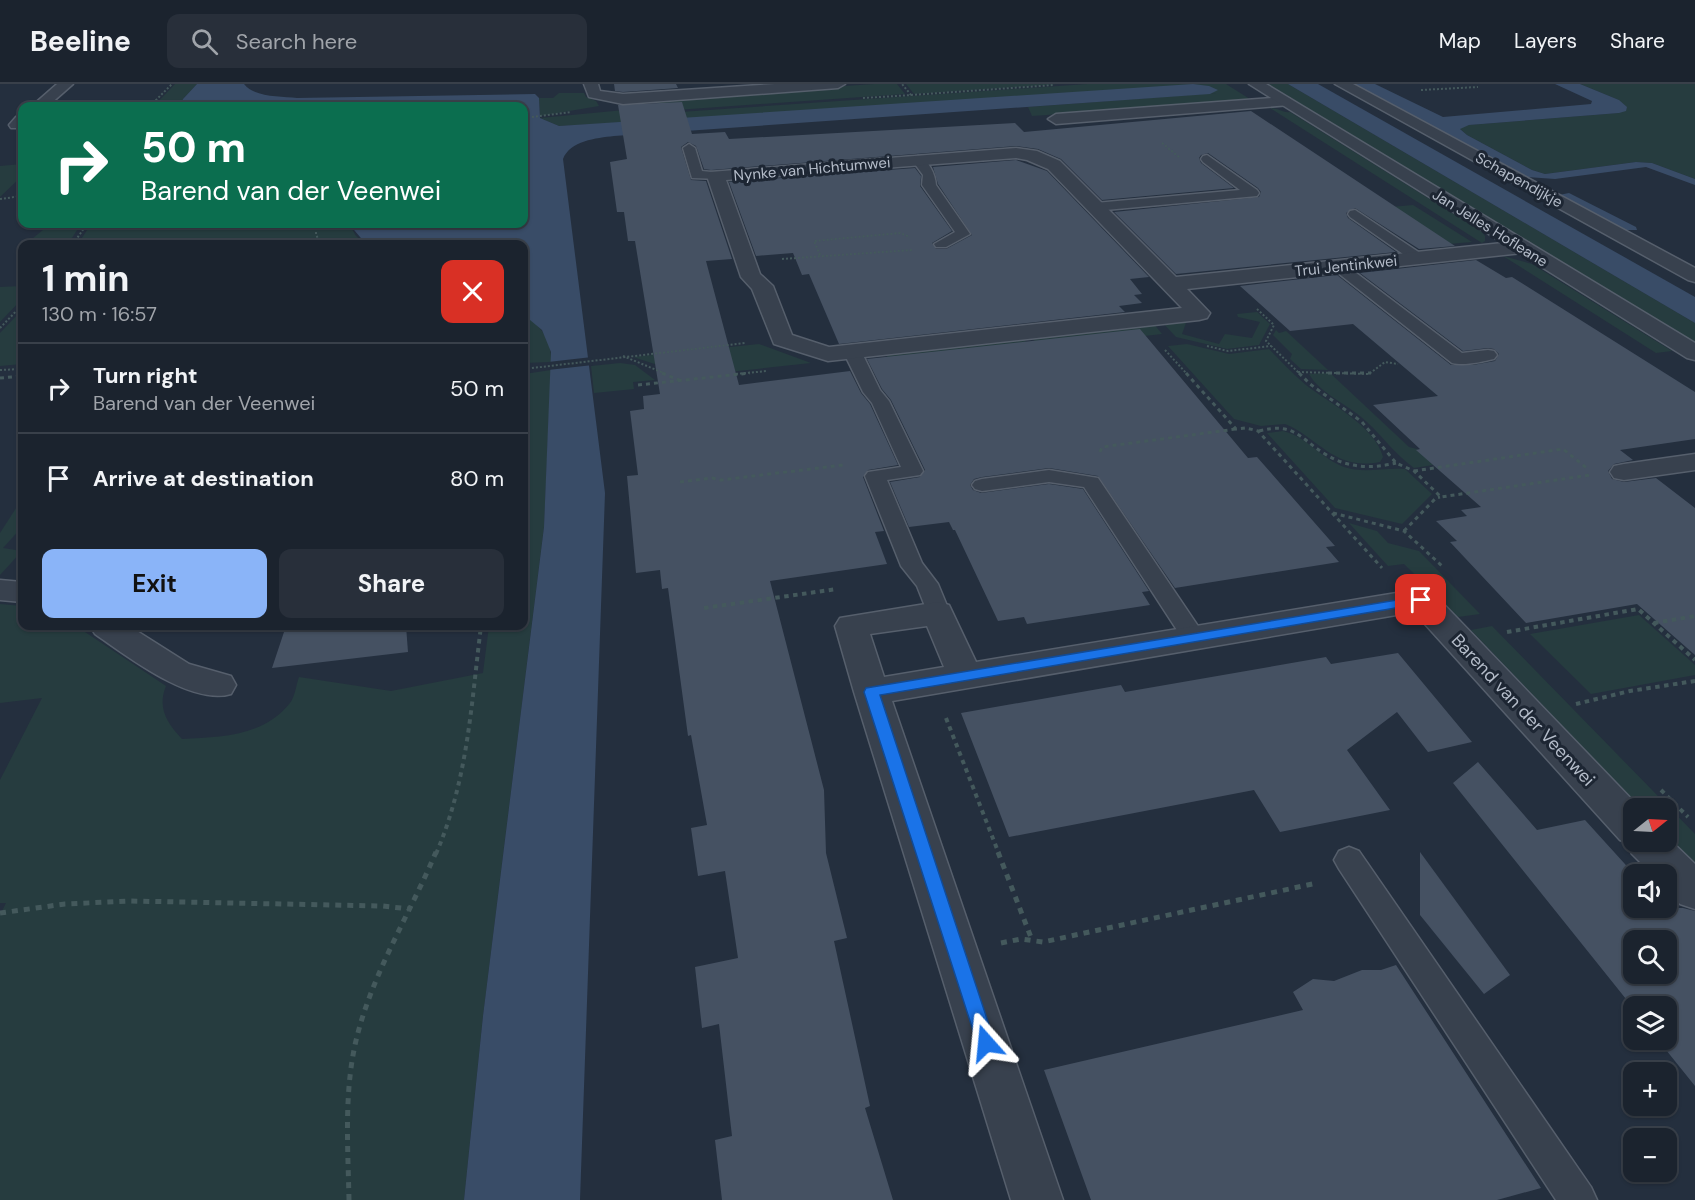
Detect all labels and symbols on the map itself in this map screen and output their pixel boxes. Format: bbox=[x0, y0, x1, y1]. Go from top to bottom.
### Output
street label: Schapendijkje bbox=[1472, 148, 1566, 212]
street label: Nynke van Hichtumwei bbox=[733, 152, 891, 186]
street label: Jan Jelles Hofleane bbox=[1429, 184, 1551, 272]
street label: Trui Jentinkwei bbox=[1294, 251, 1398, 281]
pin bbox=[1395, 574, 1446, 625]
street label: Barend van der Veenwei bbox=[1446, 629, 1600, 791]
north arrow bbox=[1623, 798, 1677, 852]
position arrow bbox=[954, 1011, 1018, 1075]

